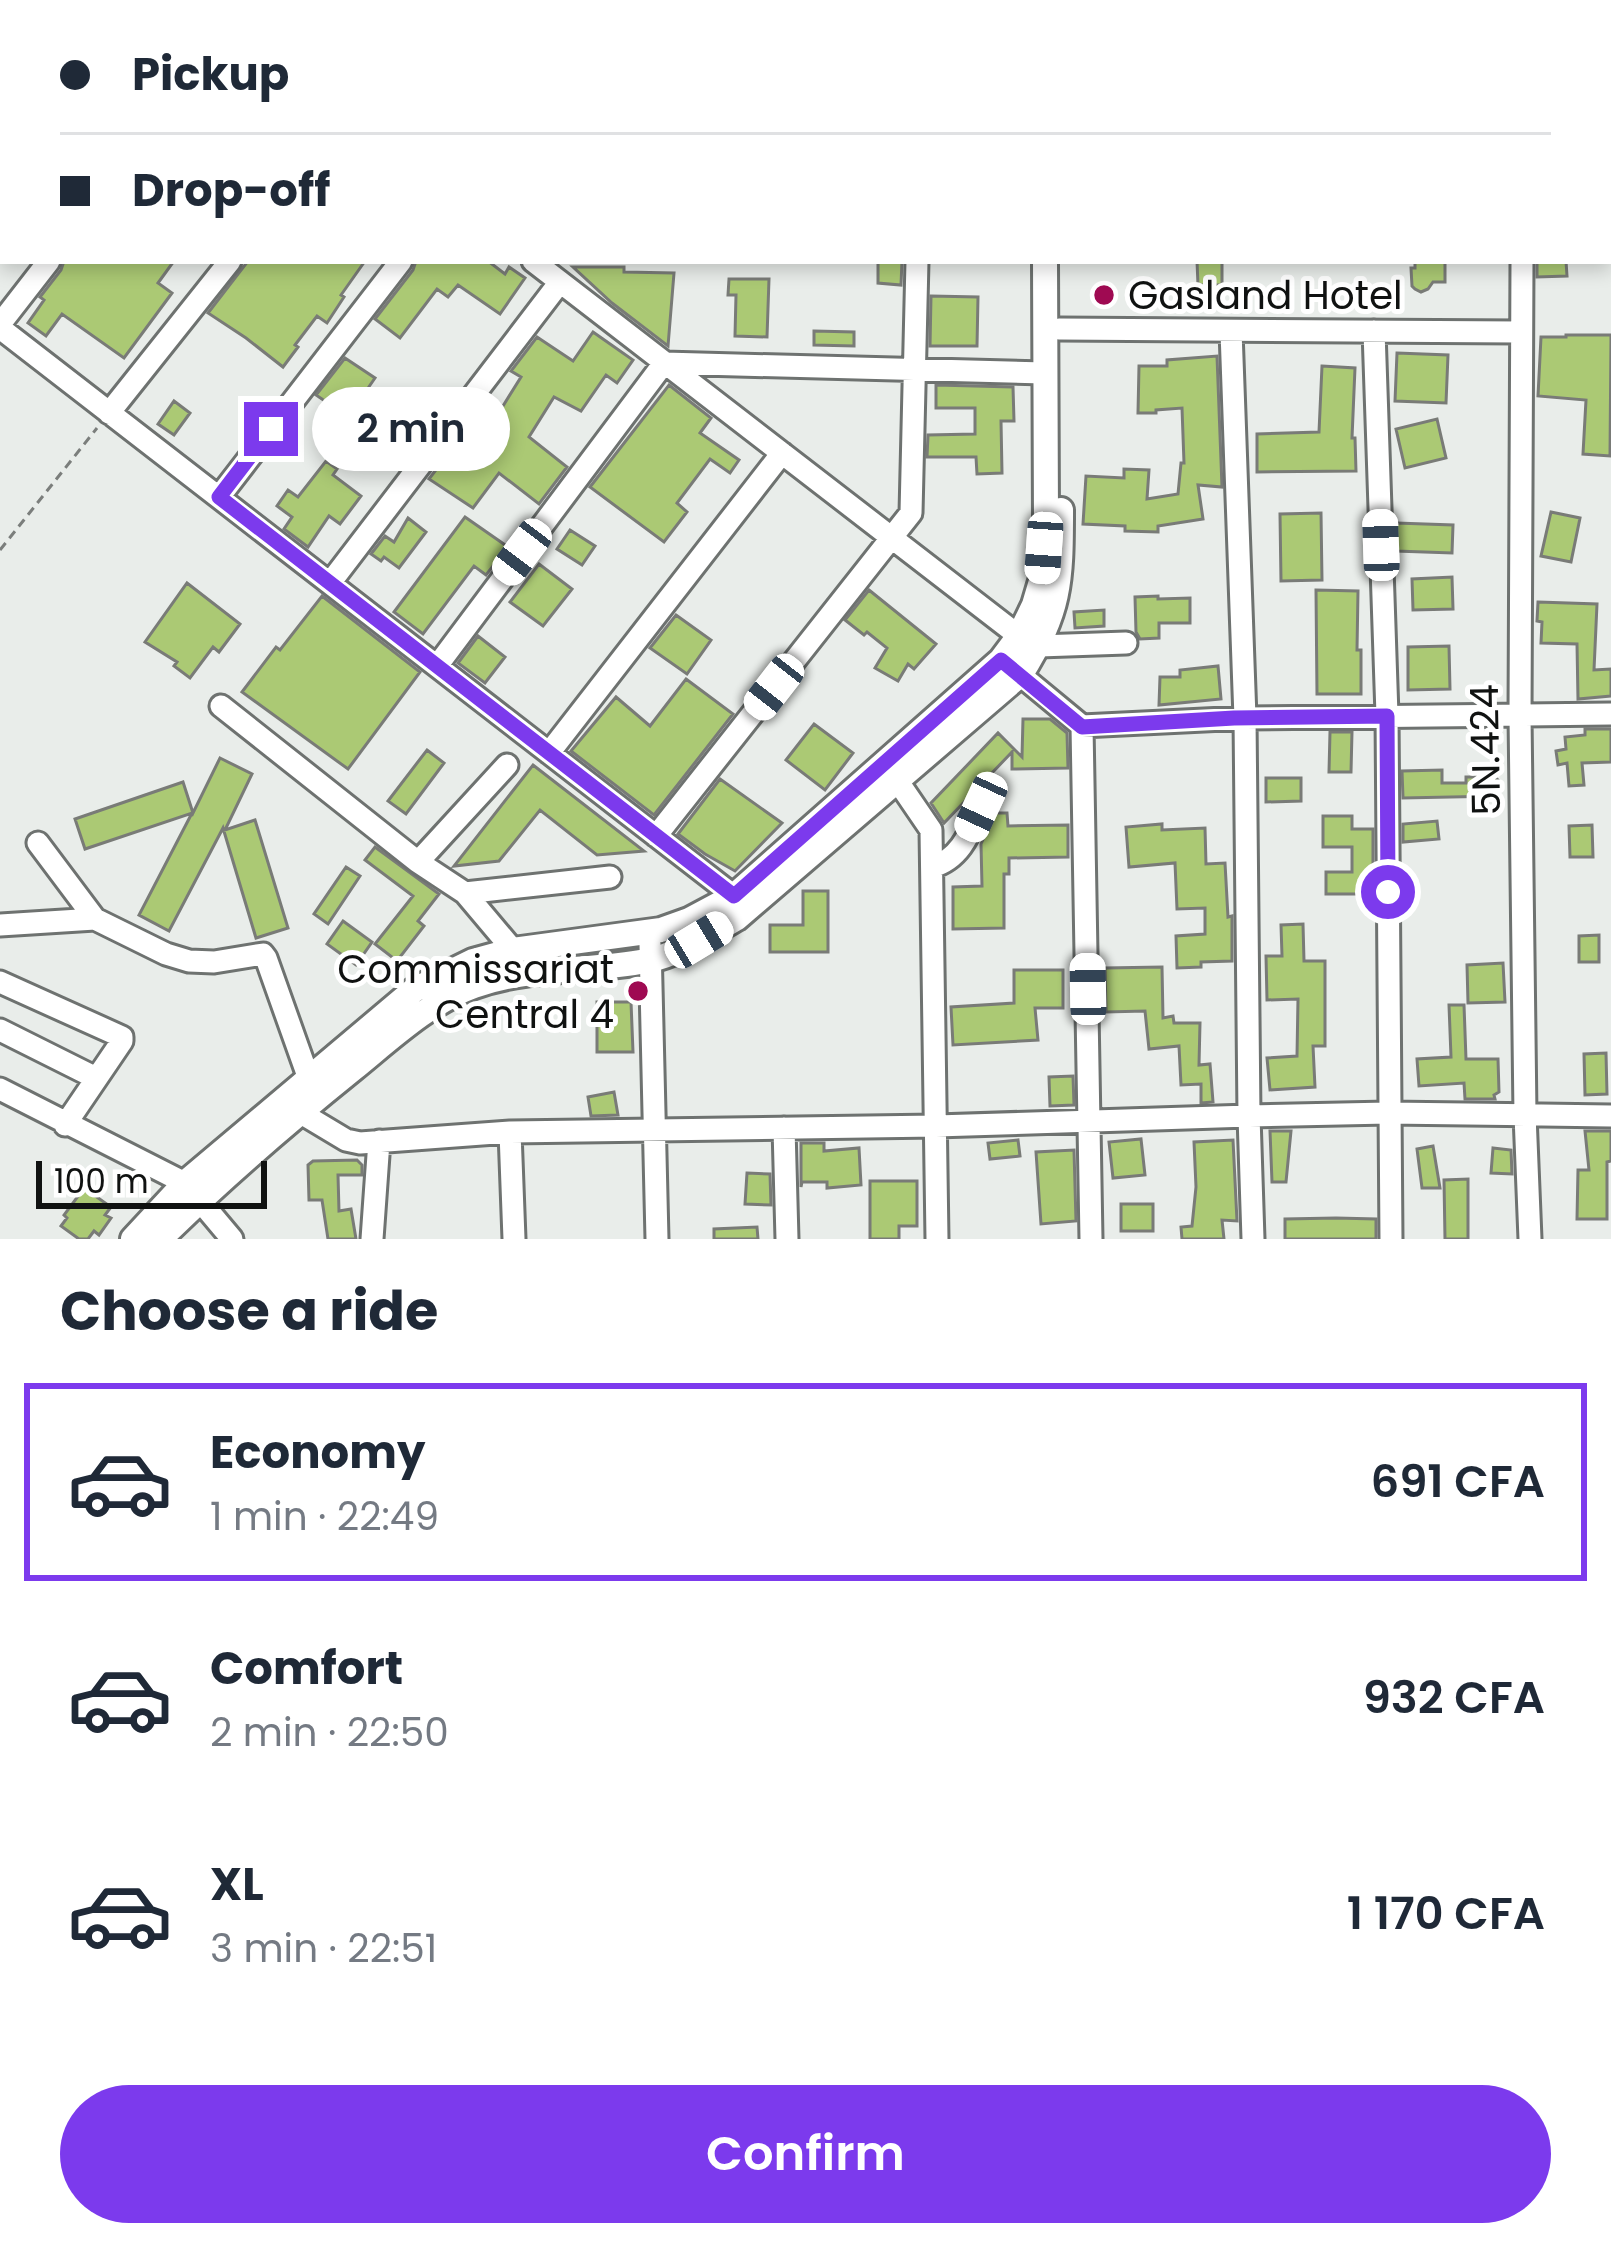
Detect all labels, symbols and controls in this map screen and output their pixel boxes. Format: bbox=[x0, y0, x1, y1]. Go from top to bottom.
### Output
text: Pickup bbox=[132, 43, 289, 106]
text: Drop-off bbox=[132, 159, 330, 222]
place label: Gasland Hotel bbox=[1128, 268, 1403, 323]
marker: Gasland Hotel bbox=[1091, 282, 1117, 308]
callout: 2 min bbox=[313, 387, 511, 471]
text: 2 min bbox=[356, 401, 466, 456]
route end bbox=[244, 402, 298, 456]
car bbox=[1362, 508, 1400, 582]
car bbox=[1024, 511, 1064, 585]
car bbox=[486, 512, 558, 592]
car bbox=[738, 648, 810, 726]
street label: 5N.424 bbox=[1457, 684, 1514, 816]
car bbox=[949, 767, 1013, 847]
route start bbox=[1361, 865, 1415, 919]
car bbox=[659, 906, 739, 974]
place label: Commissariat Central 4 bbox=[337, 942, 614, 1042]
car bbox=[1069, 953, 1107, 1025]
marker: Commissariat Central 4 bbox=[625, 978, 651, 1004]
scale bar bbox=[36, 1155, 267, 1208]
text: 100 m bbox=[54, 1158, 149, 1205]
text: Choose a ride bbox=[60, 1273, 438, 1349]
text: Economy bbox=[210, 1421, 425, 1484]
icon: car bbox=[66, 1428, 174, 1536]
text: 691 CFA bbox=[1370, 1450, 1545, 1513]
text: 1 min · 22:49 bbox=[210, 1489, 439, 1544]
text: Comfort bbox=[210, 1637, 403, 1700]
icon: car bbox=[66, 1644, 174, 1752]
text: 932 CFA bbox=[1363, 1666, 1545, 1729]
text: 2 min · 22:50 bbox=[210, 1705, 449, 1760]
text: XL bbox=[210, 1853, 264, 1916]
icon: car bbox=[66, 1860, 174, 1968]
text: 1 170 CFA bbox=[1347, 1882, 1545, 1945]
text: 3 min · 22:51 bbox=[210, 1921, 437, 1976]
button: Confirm bbox=[60, 2085, 1551, 2223]

